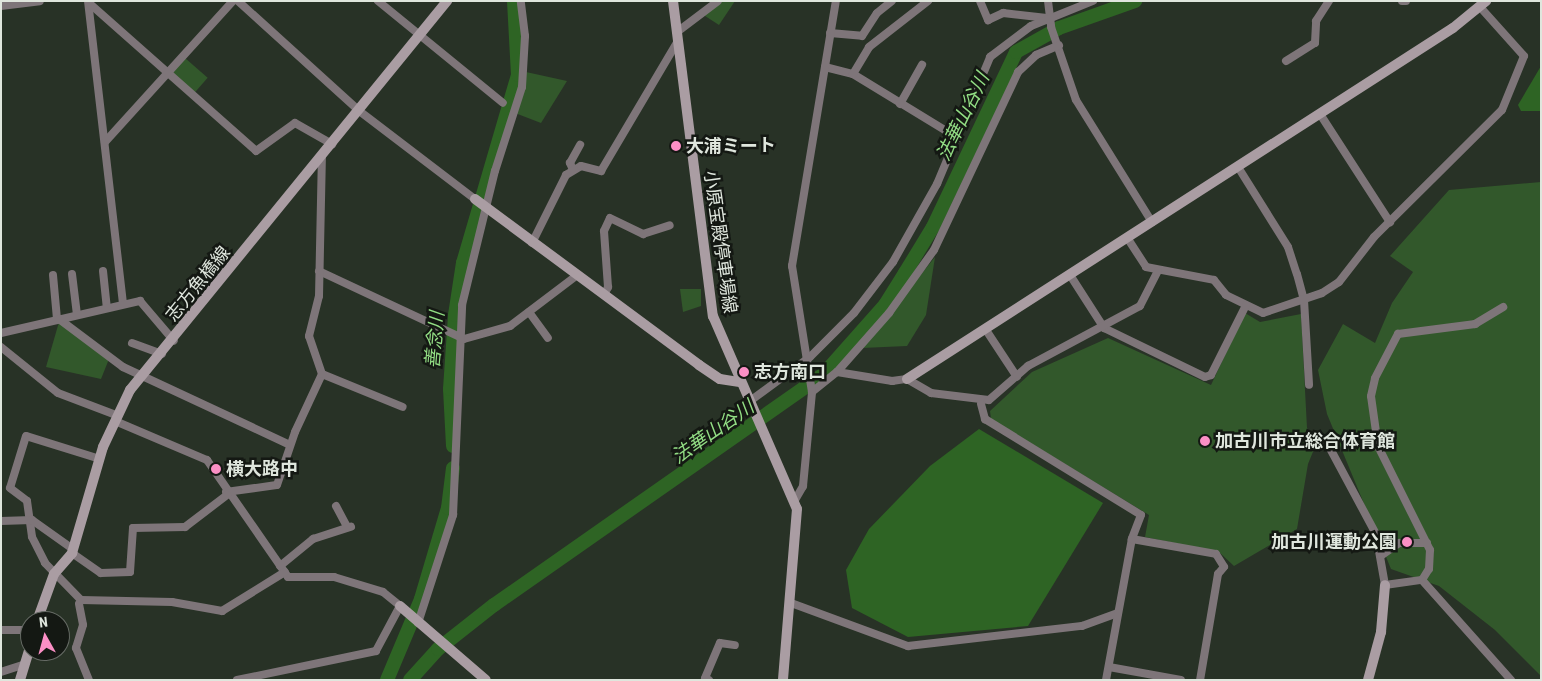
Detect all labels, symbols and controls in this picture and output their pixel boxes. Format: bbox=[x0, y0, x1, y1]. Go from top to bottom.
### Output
water label: 法華山谷川 bbox=[932, 69, 994, 165]
place label: 大浦ミート bbox=[686, 135, 776, 157]
marker: 大浦ミート bbox=[670, 140, 682, 152]
street label: 小原宝殿停車場線 bbox=[699, 169, 741, 315]
street label: 志方魚橋線 bbox=[161, 242, 235, 326]
water label: 善念川 bbox=[421, 311, 449, 369]
place label: 志方南口 bbox=[754, 361, 826, 383]
marker: 志方南口 bbox=[738, 366, 750, 378]
water label: 法華山谷川 bbox=[668, 395, 758, 469]
place label: 加古川市立総合体育館 bbox=[1215, 430, 1395, 452]
marker: 加古川市立総合体育館 bbox=[1199, 435, 1211, 447]
place label: 横大路中 bbox=[226, 458, 298, 480]
marker: 横大路中 bbox=[210, 463, 222, 475]
place label: 加古川運動公園 bbox=[1271, 531, 1397, 553]
marker: 加古川運動公園 bbox=[1401, 536, 1413, 548]
north arrow bbox=[20, 611, 70, 661]
text: N bbox=[38, 614, 49, 631]

